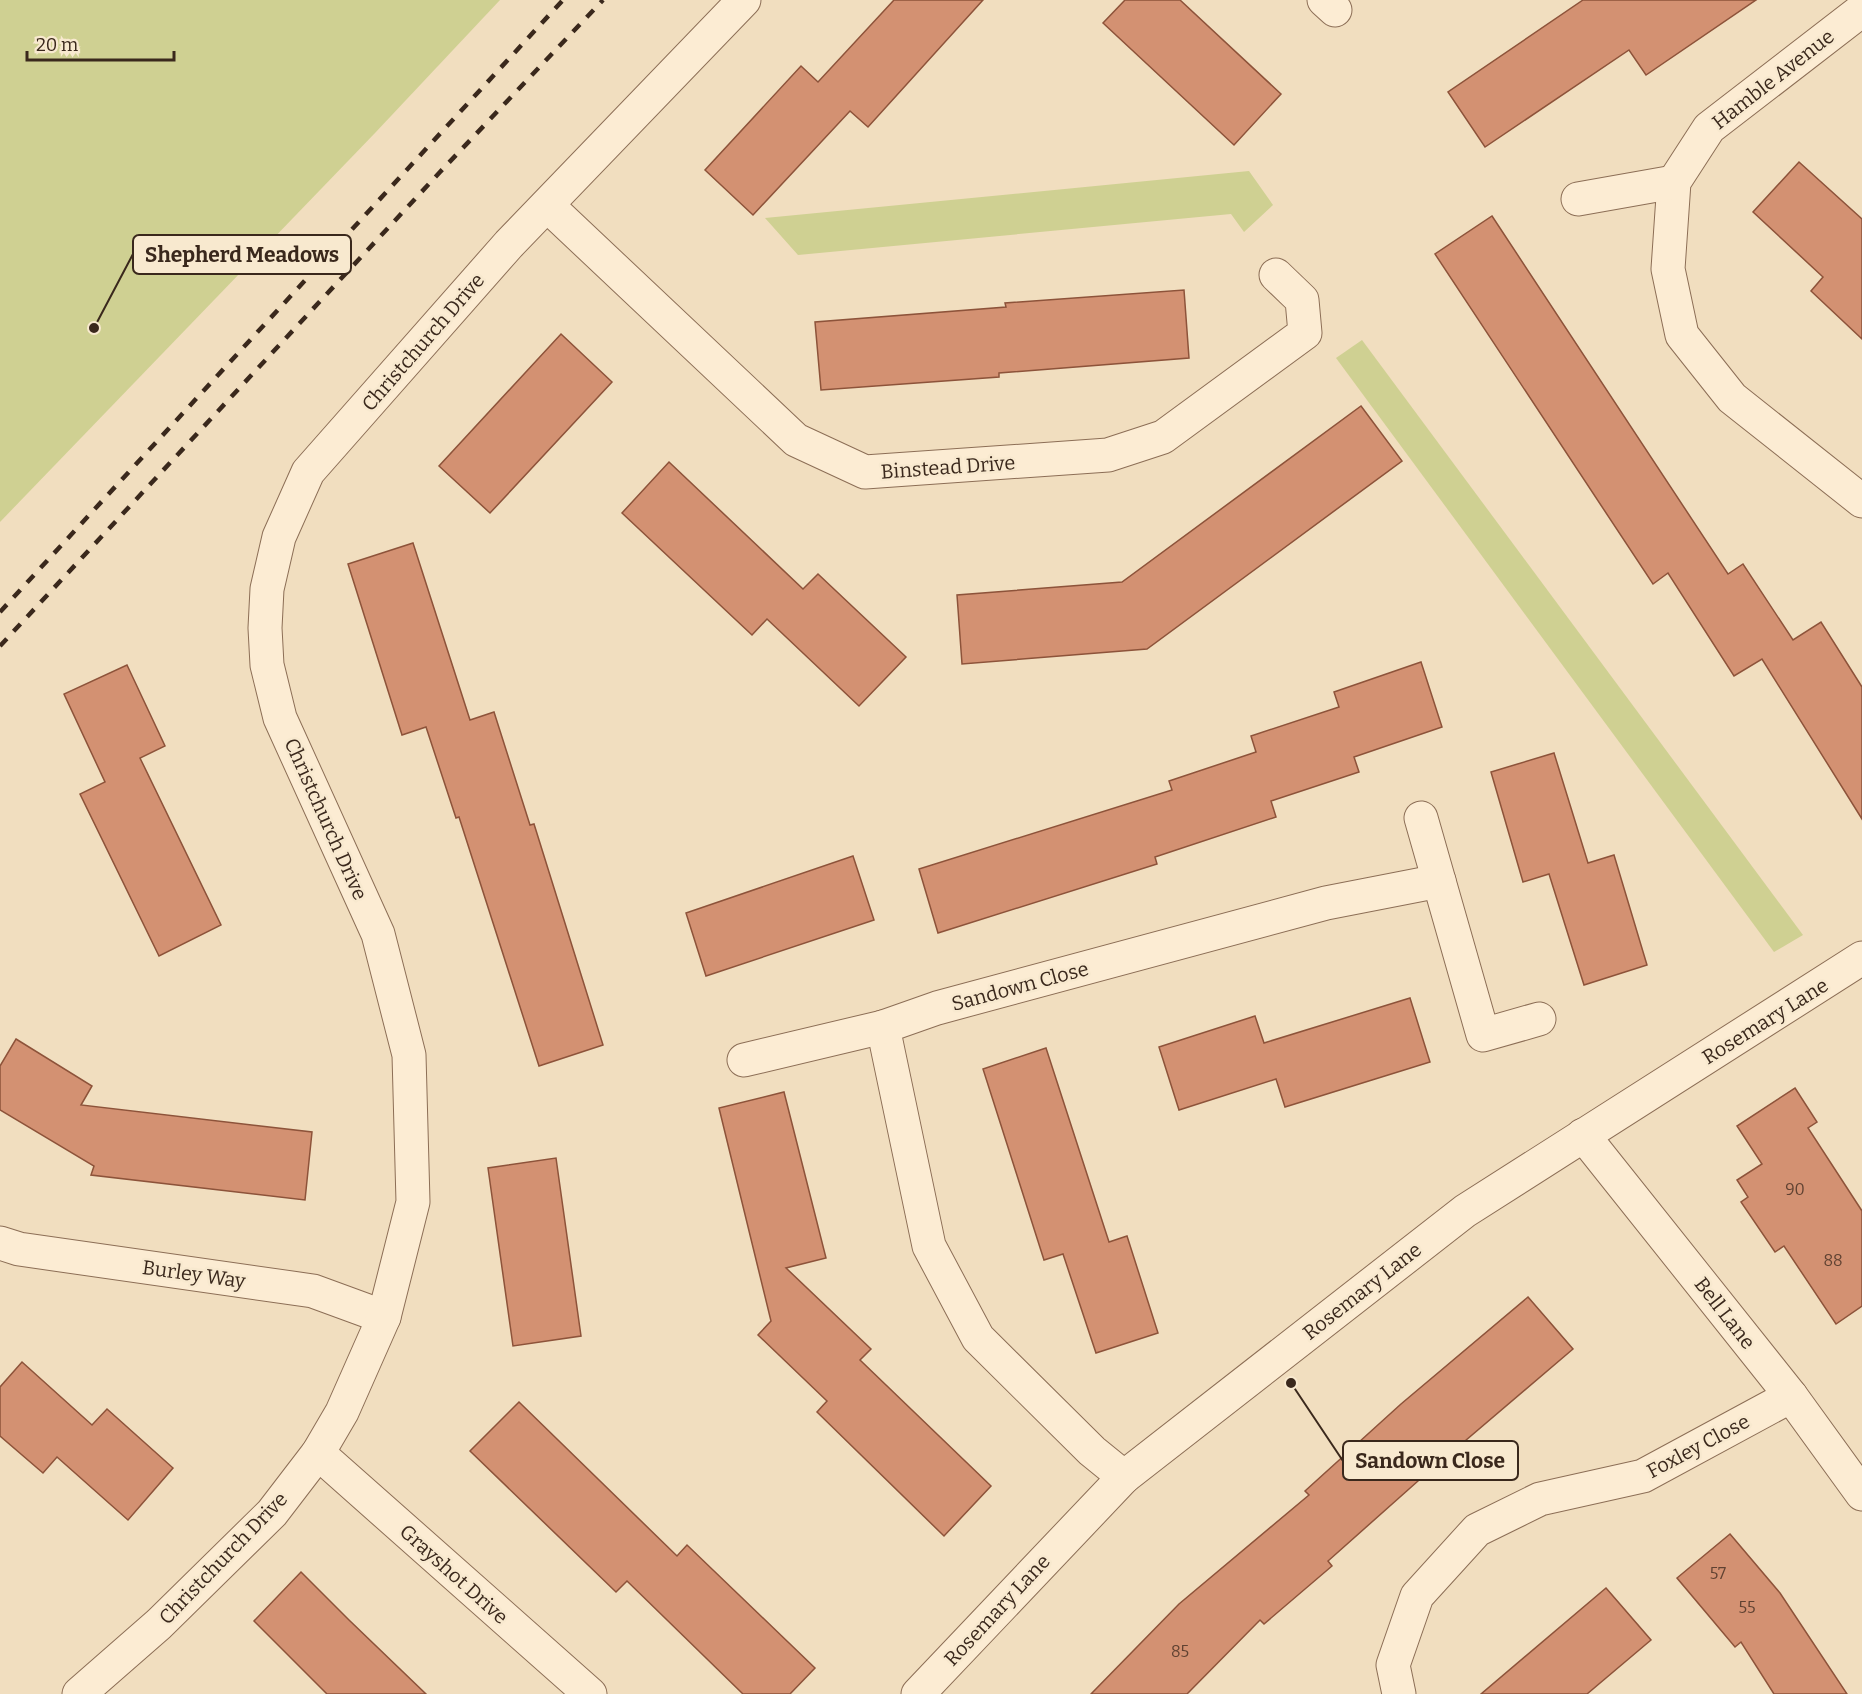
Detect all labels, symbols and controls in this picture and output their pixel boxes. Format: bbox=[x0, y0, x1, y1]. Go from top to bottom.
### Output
scale bar bbox=[27, 24, 174, 62]
street label: Hamble Avenue bbox=[1707, 24, 1839, 134]
text: 20 m bbox=[36, 34, 78, 56]
callout: Shepherd Meadows bbox=[133, 235, 351, 274]
text: Shepherd Meadows bbox=[145, 242, 339, 268]
street label: Christchurch Drive bbox=[357, 268, 489, 416]
street label: Binstead Drive bbox=[880, 450, 1016, 484]
street label: Christchurch Drive bbox=[280, 734, 372, 904]
street label: Sandown Close bbox=[949, 956, 1091, 1016]
street label: Rosemary Lane bbox=[1698, 973, 1832, 1069]
house number: 90 bbox=[1785, 1180, 1805, 1199]
street label: Rosemary Lane bbox=[1298, 1237, 1426, 1345]
house number: 88 bbox=[1823, 1251, 1843, 1270]
street label: Burley Way bbox=[141, 1255, 248, 1293]
street label: Bell Lane bbox=[1690, 1272, 1760, 1354]
street label: Foxley Close bbox=[1643, 1409, 1753, 1483]
callout: Sandown Close bbox=[1343, 1441, 1518, 1480]
text: Sandown Close bbox=[1355, 1448, 1505, 1474]
street label: Christchurch Drive bbox=[154, 1487, 292, 1629]
street label: Grayshot Drive bbox=[395, 1519, 513, 1629]
street label: Rosemary Lane bbox=[939, 1549, 1055, 1671]
house number: 57 bbox=[1710, 1564, 1726, 1583]
house number: 55 bbox=[1738, 1598, 1756, 1617]
house number: 85 bbox=[1171, 1642, 1189, 1661]

